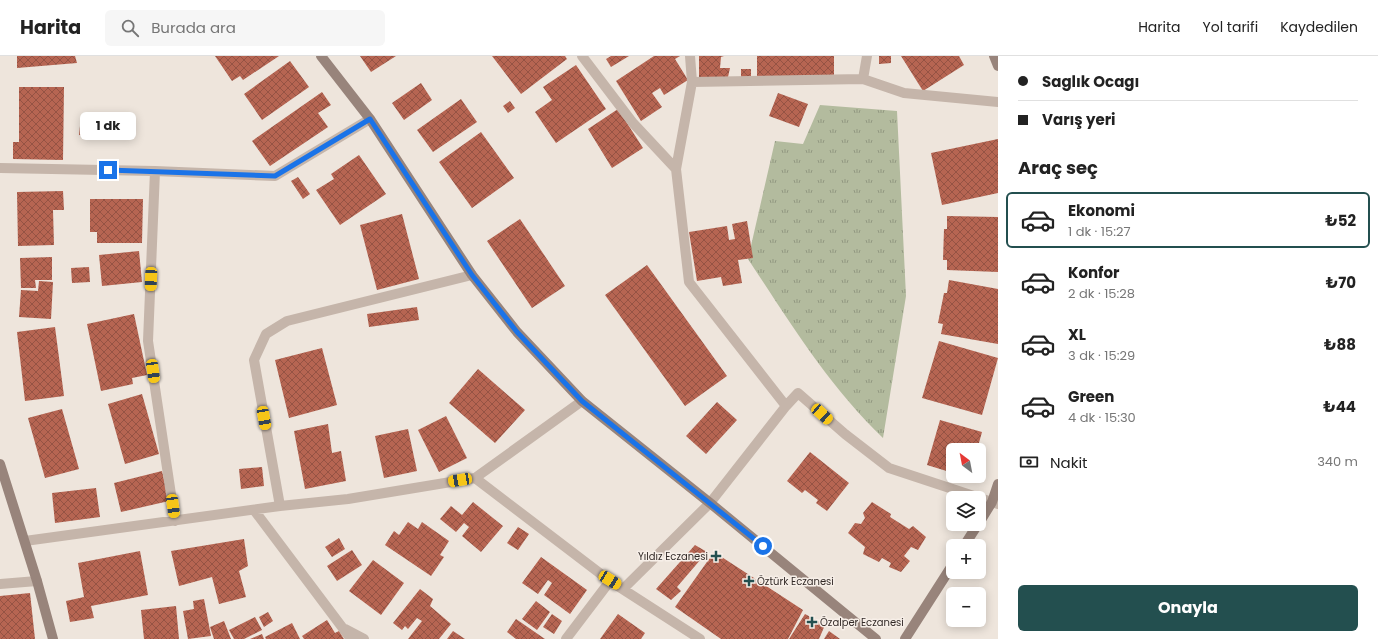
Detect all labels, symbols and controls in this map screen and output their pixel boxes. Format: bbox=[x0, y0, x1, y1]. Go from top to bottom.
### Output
search box bbox=[105, 10, 385, 46]
text: Harita bbox=[20, 14, 81, 41]
icon: search bbox=[119, 17, 141, 39]
text: Burada ara bbox=[151, 17, 236, 38]
text: Harita bbox=[1138, 17, 1181, 37]
text: Yol tarifi bbox=[1203, 17, 1258, 37]
text: Kaydedilen bbox=[1280, 17, 1358, 37]
text: Saglık Ocagı bbox=[1042, 71, 1139, 92]
text: Varış yeri bbox=[1042, 109, 1116, 130]
callout: 1 dk bbox=[80, 112, 136, 140]
text: 1 dk bbox=[96, 116, 120, 135]
text: Araç seç bbox=[1018, 155, 1098, 180]
route end bbox=[99, 161, 117, 179]
text: Ekonomi bbox=[1068, 200, 1135, 221]
icon: car bbox=[1020, 202, 1056, 238]
text: ₺52 bbox=[1325, 210, 1356, 231]
text: 1 dk · 15:27 bbox=[1068, 222, 1130, 241]
text: Konfor bbox=[1068, 262, 1120, 283]
icon: car bbox=[1020, 264, 1056, 300]
car bbox=[145, 267, 157, 291]
text: ₺70 bbox=[1326, 272, 1356, 293]
text: 2 dk · 15:28 bbox=[1068, 284, 1135, 303]
text: XL bbox=[1068, 324, 1086, 345]
icon: car bbox=[1020, 326, 1056, 362]
text: ₺88 bbox=[1324, 334, 1356, 355]
text: 3 dk · 15:29 bbox=[1068, 346, 1135, 365]
car bbox=[145, 358, 161, 384]
text: Green bbox=[1068, 386, 1114, 407]
icon: car bbox=[1020, 388, 1056, 424]
text: ₺44 bbox=[1323, 396, 1356, 417]
car bbox=[809, 402, 835, 426]
car bbox=[256, 405, 272, 431]
text: 4 dk · 15:30 bbox=[1068, 408, 1136, 427]
north arrow bbox=[946, 443, 986, 483]
map controls bbox=[946, 443, 986, 627]
icon: cash bbox=[1018, 451, 1040, 473]
text: Nakit bbox=[1050, 452, 1088, 473]
text: 340 m bbox=[1317, 452, 1358, 471]
car bbox=[447, 472, 473, 488]
button: layers bbox=[946, 491, 986, 531]
car bbox=[165, 493, 181, 519]
route start bbox=[754, 537, 772, 555]
button: + bbox=[946, 539, 986, 579]
place label: Yıldız Eczanesi bbox=[638, 549, 708, 564]
marker: Yıldız Eczanesi bbox=[711, 551, 721, 561]
car bbox=[597, 569, 623, 591]
place label: Öztürk Eczanesi bbox=[757, 574, 834, 589]
marker: Öztürk Eczanesi bbox=[744, 576, 754, 586]
button: Onayla bbox=[1018, 585, 1358, 631]
button: − bbox=[946, 587, 986, 627]
place label: Özalper Eczanesi bbox=[820, 615, 904, 630]
marker: Özalper Eczanesi bbox=[807, 617, 817, 627]

